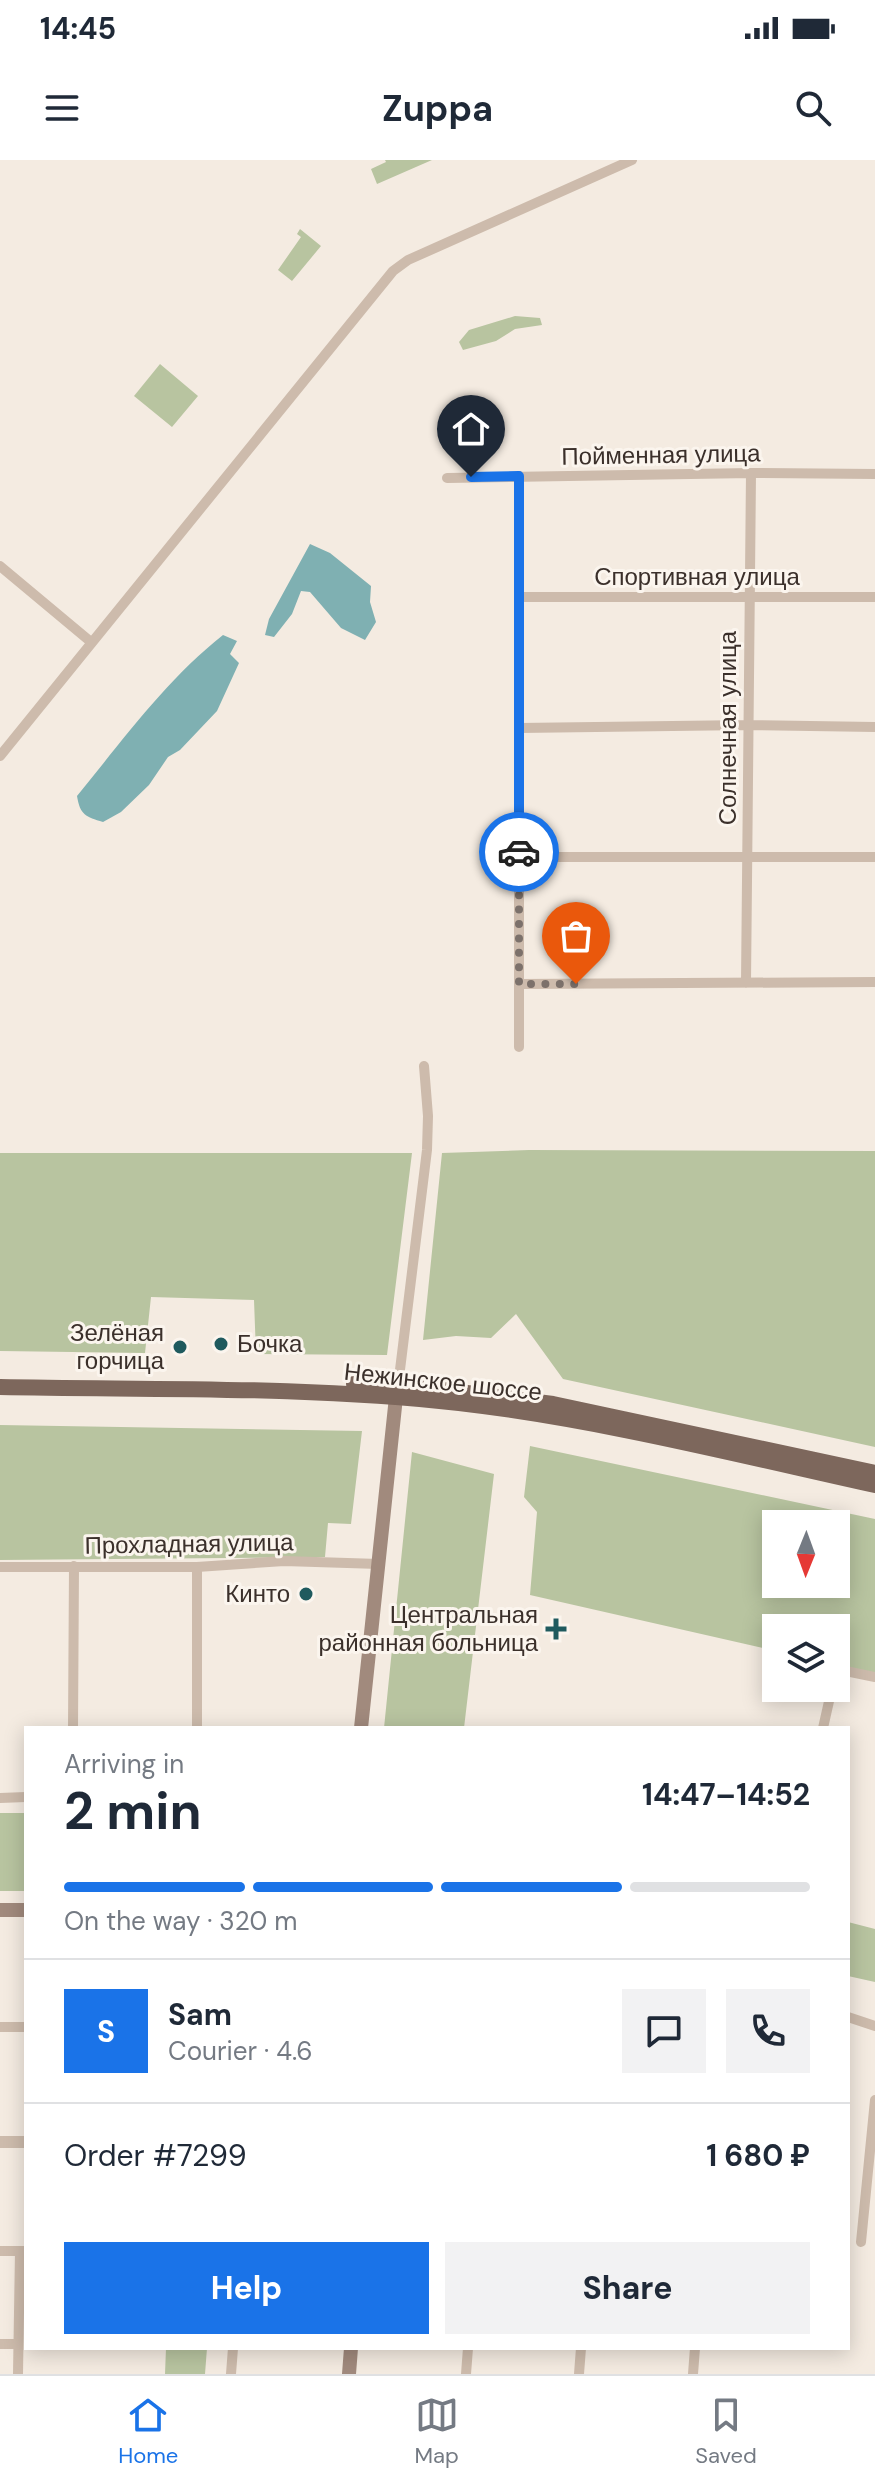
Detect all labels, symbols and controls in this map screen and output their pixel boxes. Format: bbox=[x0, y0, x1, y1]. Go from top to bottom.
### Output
text: 14:45 bbox=[40, 9, 116, 48]
text: Zuppa bbox=[382, 85, 493, 132]
icon: menu bbox=[40, 86, 84, 130]
icon: search bbox=[791, 86, 835, 130]
pin bbox=[437, 395, 505, 477]
icon: home bbox=[449, 407, 493, 451]
street label: Пойменная улица bbox=[561, 437, 761, 472]
street label: Спортивная улица bbox=[594, 561, 800, 592]
street label: Солнечная улица bbox=[712, 630, 743, 825]
courier bbox=[479, 812, 559, 892]
icon: car bbox=[497, 830, 541, 874]
pin bbox=[542, 902, 610, 984]
icon: bag bbox=[554, 914, 598, 958]
place label: Зелёная горчица bbox=[70, 1317, 165, 1376]
place label: Бочка bbox=[237, 1328, 303, 1359]
marker: Бочка bbox=[212, 1335, 230, 1353]
marker: Зелёная горчица bbox=[171, 1338, 189, 1356]
street label: Нежинское шоссе bbox=[343, 1356, 544, 1407]
north arrow bbox=[762, 1510, 850, 1598]
map controls bbox=[762, 1510, 850, 1702]
street label: Прохладная улица bbox=[84, 1526, 294, 1561]
place label: Кинто bbox=[225, 1578, 290, 1609]
marker: Кинто bbox=[297, 1585, 315, 1603]
place label: Центральная районная больница bbox=[318, 1599, 539, 1658]
button: layers bbox=[762, 1614, 850, 1702]
marker: Центральная районная больница bbox=[545, 1618, 567, 1640]
text: Arriving in bbox=[64, 1747, 184, 1781]
text: 14:47–14:52 bbox=[642, 1775, 810, 1814]
text: 2 min bbox=[64, 1777, 202, 1845]
text: On the way · 320 m bbox=[64, 1904, 297, 1938]
button: chat bbox=[622, 1989, 706, 2073]
button: phone bbox=[726, 1989, 810, 2073]
text: Sam bbox=[168, 1995, 232, 2034]
text: S bbox=[97, 2012, 115, 2051]
text: Courier · 4.6 bbox=[168, 2034, 313, 2068]
text: Order #7299 bbox=[64, 2136, 247, 2175]
text: 1 680 ₽ bbox=[706, 2136, 810, 2175]
button: Help bbox=[64, 2242, 429, 2334]
button: Share bbox=[445, 2242, 810, 2334]
tab: Home bbox=[118, 2393, 178, 2470]
tab: Map bbox=[415, 2393, 459, 2470]
tab: Saved bbox=[695, 2393, 757, 2470]

